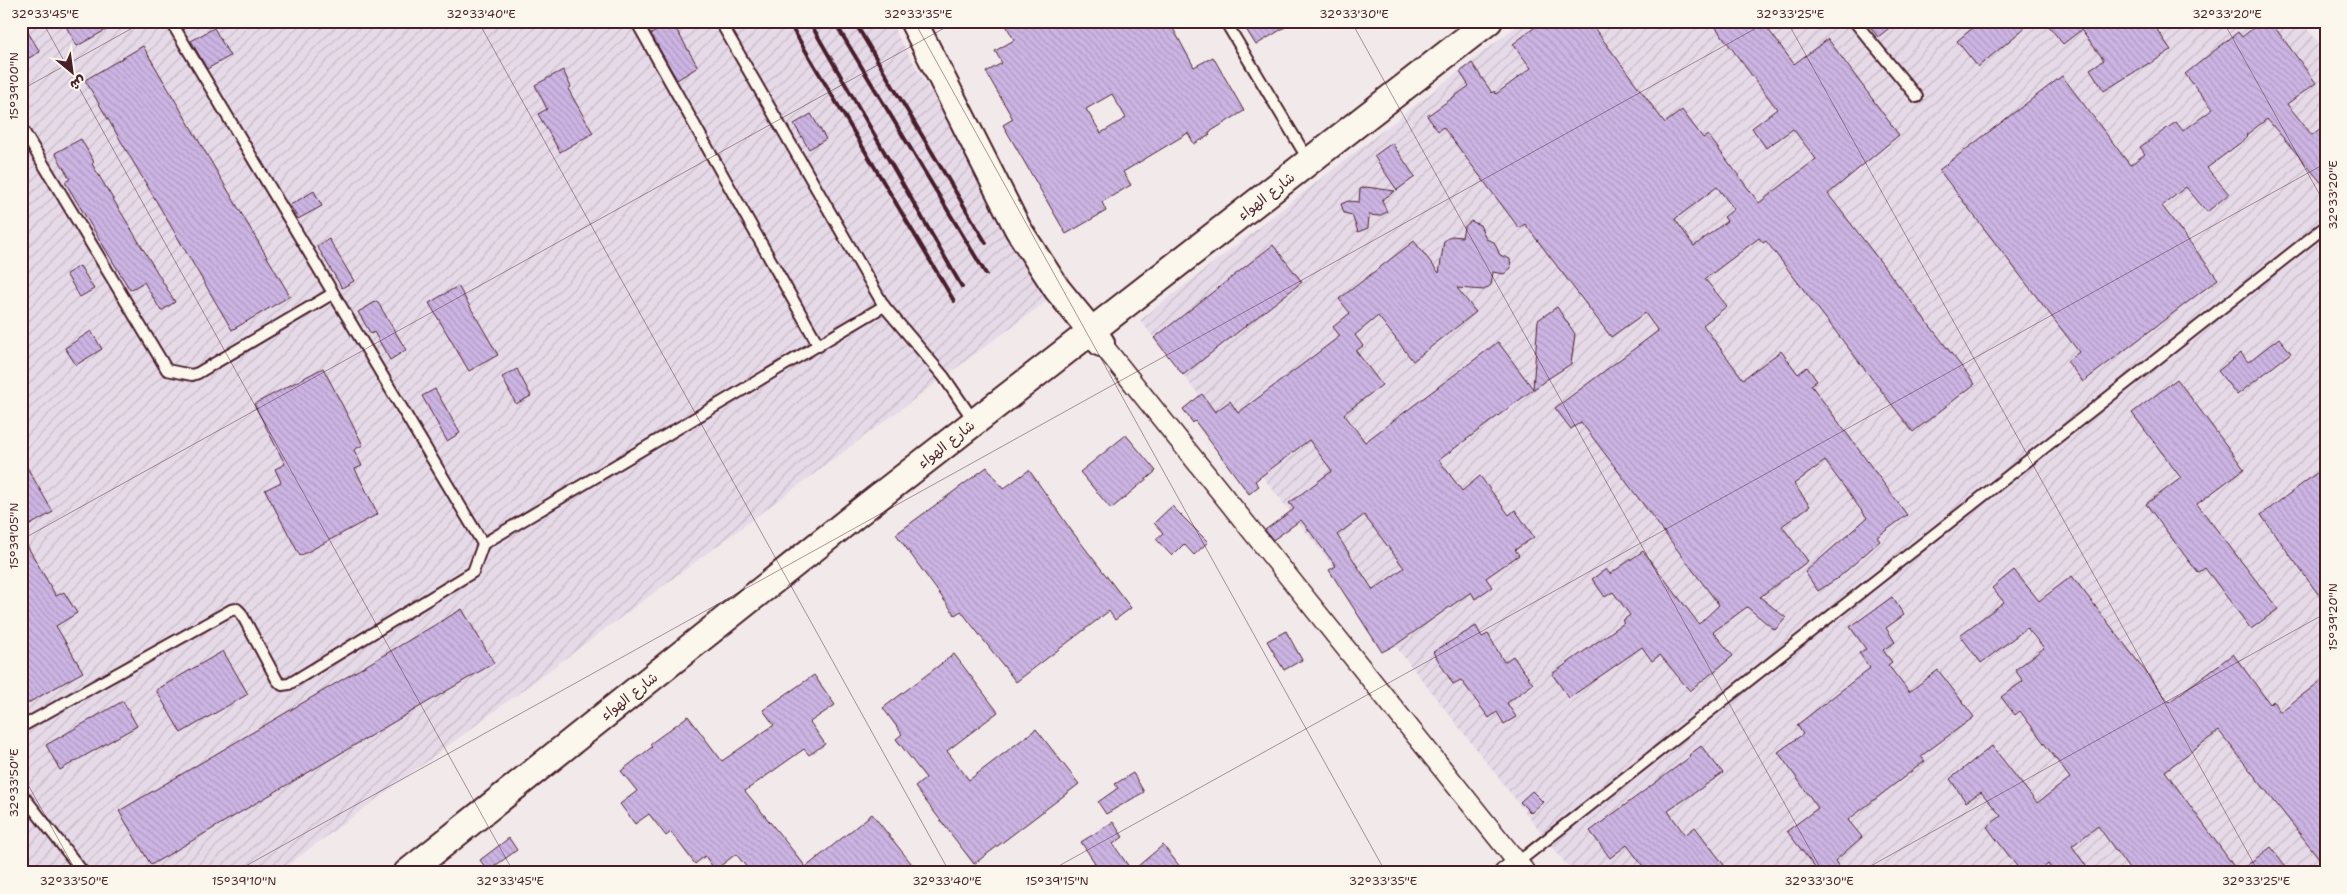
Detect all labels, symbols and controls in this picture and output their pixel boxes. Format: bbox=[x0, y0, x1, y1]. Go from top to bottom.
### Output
text: 32°33'45"E bbox=[11, 6, 79, 22]
text: 32°33'40"E bbox=[446, 6, 516, 22]
text: 32°33'35"E bbox=[884, 6, 952, 22]
text: 32°33'30"E bbox=[1319, 6, 1389, 22]
text: 32°33'25"E bbox=[1756, 6, 1824, 22]
text: 32°33'20"E bbox=[2192, 6, 2262, 22]
north arrow bbox=[48, 48, 98, 98]
text: 15°39'00"N bbox=[6, 52, 22, 120]
text: ش bbox=[67, 72, 89, 95]
text: 32°33'20"E bbox=[2325, 160, 2341, 230]
street label: شارع الهواء bbox=[1234, 168, 1299, 225]
street label: شارع الهواء bbox=[914, 416, 979, 473]
text: 15°39'05"N bbox=[6, 503, 22, 569]
text: 15°39'20"N bbox=[2325, 583, 2341, 651]
street label: شارع الهواء bbox=[597, 668, 662, 725]
text: 32°33'50"E bbox=[6, 748, 22, 818]
text: 32°33'50"E bbox=[39, 873, 109, 889]
text: 15°39'10"N bbox=[212, 873, 276, 889]
text: 32°33'45"E bbox=[476, 873, 544, 889]
text: 32°33'40"E bbox=[912, 873, 982, 889]
text: 15°39'15"N bbox=[1025, 873, 1089, 889]
text: 32°33'35"E bbox=[1349, 873, 1417, 889]
text: 32°33'30"E bbox=[1784, 873, 1854, 889]
text: 32°33'25"E bbox=[2222, 873, 2290, 889]

